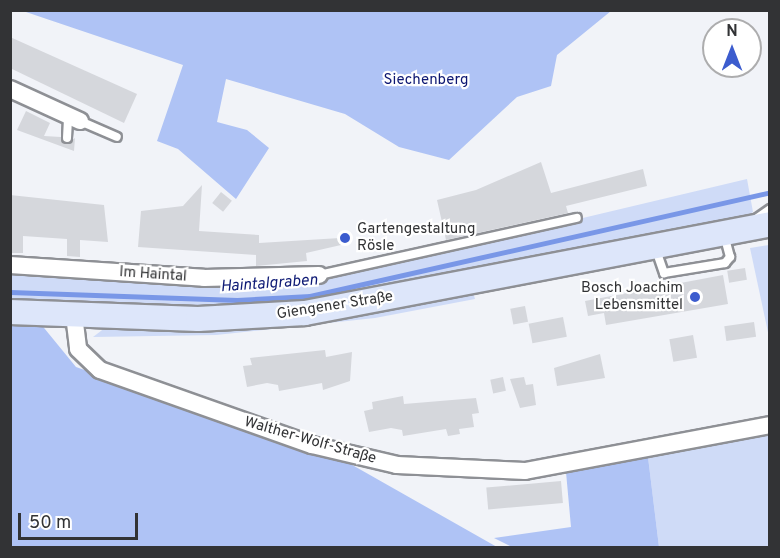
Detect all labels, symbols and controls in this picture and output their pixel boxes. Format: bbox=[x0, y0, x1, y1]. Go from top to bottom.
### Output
north arrow bbox=[702, 18, 762, 78]
text: N bbox=[726, 22, 738, 42]
park label: Siechenberg bbox=[384, 72, 468, 90]
place label: Gartengestaltung Rösle bbox=[357, 220, 475, 255]
marker: Gartengestaltung Rösle bbox=[338, 231, 352, 245]
street label: Im Haintal bbox=[119, 264, 187, 286]
water label: Haintalgraben bbox=[220, 271, 318, 297]
place label: Bosch Joachim Lebensmittel bbox=[581, 279, 683, 314]
street label: Giengener Straße bbox=[276, 288, 394, 324]
marker: Bosch Joachim Lebensmittel bbox=[688, 290, 702, 304]
street label: Walther-Wolf-Straße bbox=[242, 414, 378, 468]
scale bar bbox=[21, 501, 141, 539]
text: 50 m bbox=[29, 512, 71, 535]

